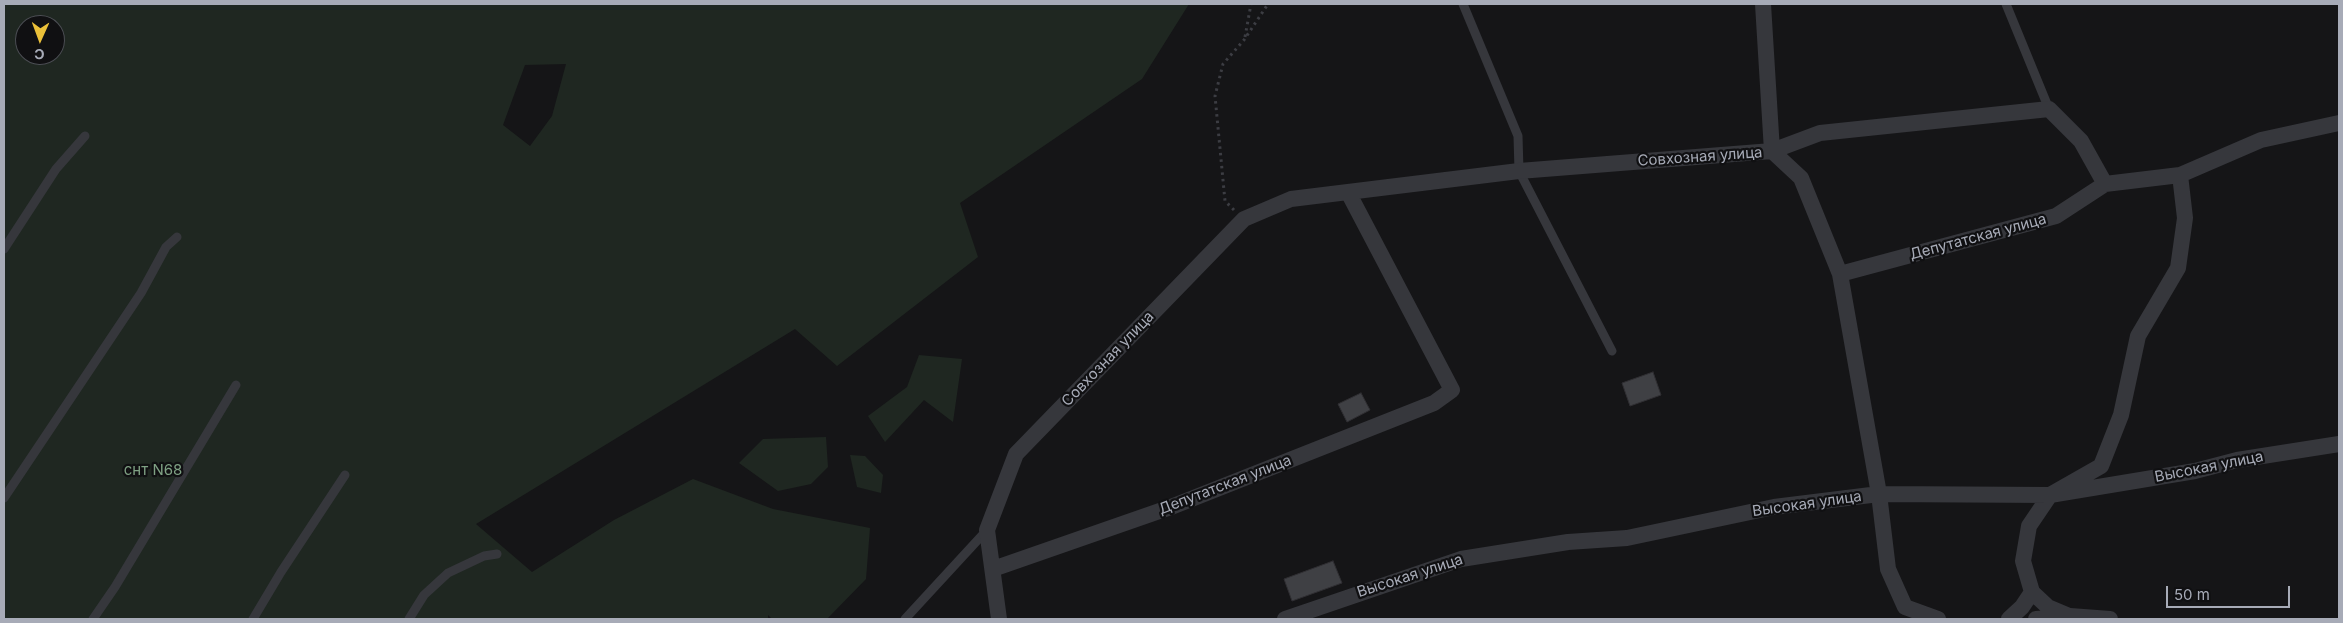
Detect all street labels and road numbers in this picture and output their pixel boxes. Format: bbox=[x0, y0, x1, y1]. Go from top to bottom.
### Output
street label: Совхозная улица bbox=[1637, 144, 1763, 170]
street label: Депутатская улица bbox=[1908, 210, 2048, 264]
street label: Совхозная улица bbox=[1058, 308, 1158, 410]
street label: Высокая улица bbox=[2153, 448, 2265, 486]
street label: Депутатская улица bbox=[1156, 451, 1294, 519]
street label: Высокая улица bbox=[1751, 487, 1863, 521]
street label: Высокая улица bbox=[1355, 550, 1465, 602]

